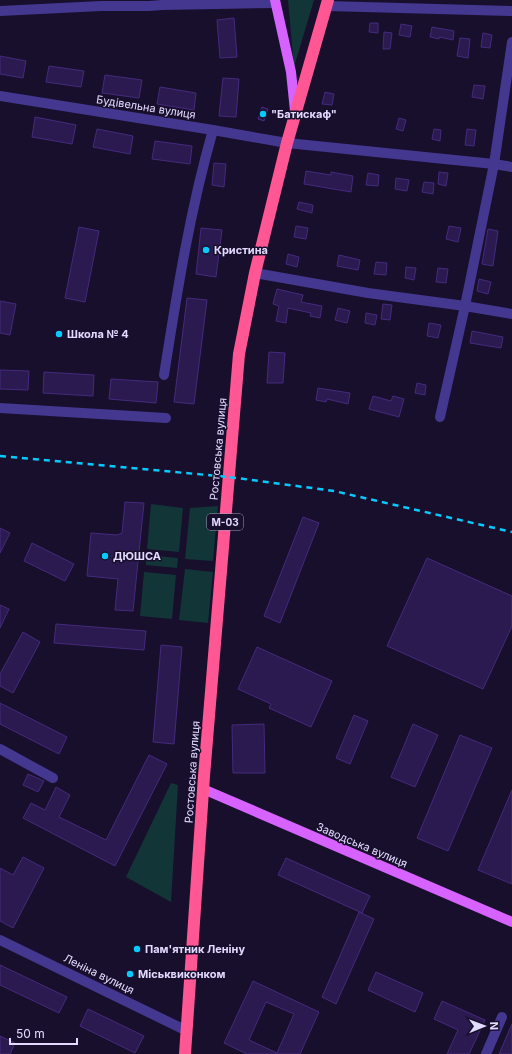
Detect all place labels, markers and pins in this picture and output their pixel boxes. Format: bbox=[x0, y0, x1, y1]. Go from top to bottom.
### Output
place label: "Батискаф" bbox=[271, 107, 337, 121]
marker: "Батискаф" bbox=[258, 109, 268, 119]
place label: Кристина bbox=[214, 243, 268, 257]
marker: Кристина bbox=[201, 245, 211, 255]
place label: Школа № 4 bbox=[67, 327, 129, 341]
marker: Школа № 4 bbox=[54, 329, 64, 339]
place label: ДЮШСА bbox=[113, 549, 161, 563]
marker: ДЮШСА bbox=[100, 551, 110, 561]
place label: Пам'ятник Леніну bbox=[145, 942, 245, 956]
marker: Пам'ятник Леніну bbox=[132, 944, 142, 954]
place label: Міськвиконком bbox=[138, 967, 225, 981]
marker: Міськвиконком bbox=[125, 969, 135, 979]

